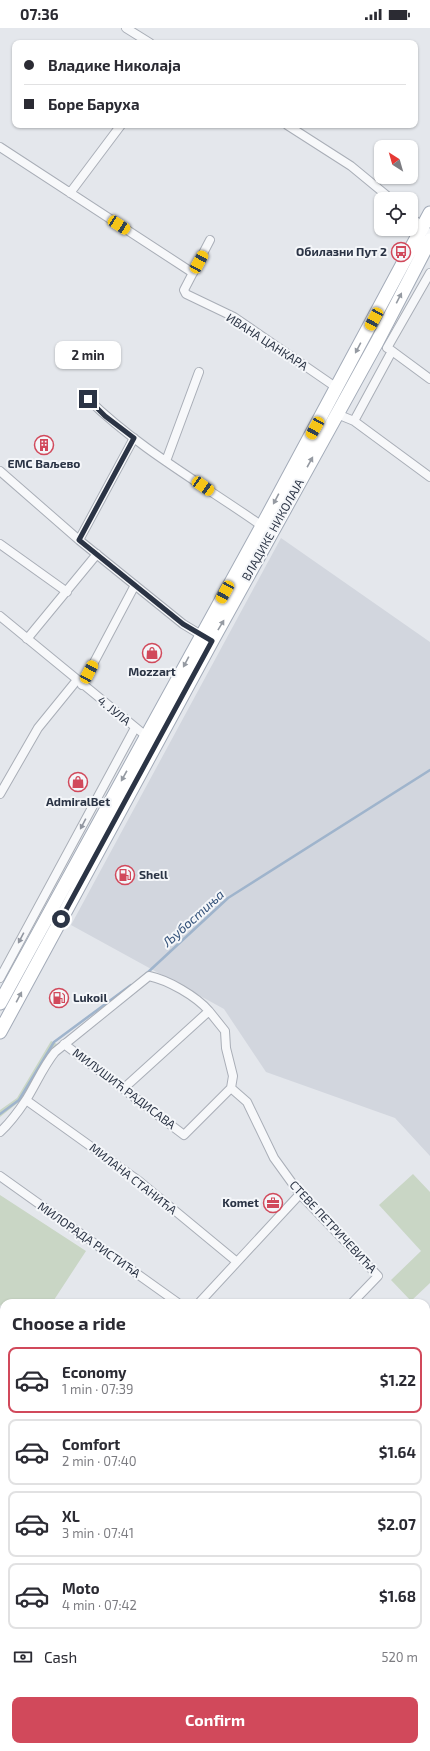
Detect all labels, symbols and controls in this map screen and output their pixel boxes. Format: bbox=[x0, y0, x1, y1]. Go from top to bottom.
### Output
text: 07:36 bbox=[20, 5, 59, 23]
text: Владике Николаја bbox=[48, 56, 181, 74]
text: Боре Баруха bbox=[48, 95, 140, 113]
north arrow bbox=[374, 140, 418, 184]
map controls bbox=[374, 140, 418, 236]
button: locate bbox=[374, 192, 418, 236]
car bbox=[106, 213, 132, 237]
bus stop icon: Обилазни Пут 2 bbox=[390, 241, 412, 263]
place label: Обилазни Пут 2 bbox=[296, 244, 387, 258]
car bbox=[188, 249, 210, 275]
one-way arrow bbox=[396, 293, 402, 304]
car bbox=[363, 306, 385, 332]
street label: ИВАНА ЦАНКАРА bbox=[224, 310, 311, 373]
callout: 2 min bbox=[55, 341, 121, 369]
one-way arrow bbox=[355, 342, 361, 354]
text: 2 min bbox=[71, 347, 105, 363]
route end bbox=[79, 390, 97, 408]
car bbox=[304, 415, 326, 441]
building icon: ЕМС Ваљево bbox=[33, 434, 55, 456]
place label: ЕМС Ваљево bbox=[8, 456, 80, 470]
one-way arrow bbox=[307, 456, 314, 468]
car bbox=[190, 474, 216, 498]
street label: ВЛАДИКЕ НИКОЛАЈА bbox=[238, 476, 306, 583]
one-way arrow bbox=[272, 494, 279, 505]
car bbox=[214, 579, 236, 605]
one-way arrow bbox=[218, 619, 225, 631]
shop icon: Mozzart bbox=[141, 642, 163, 664]
one-way arrow bbox=[183, 656, 189, 668]
car bbox=[78, 659, 100, 685]
place label: Mozzart bbox=[128, 664, 176, 678]
street label: 4. ЈУЛА bbox=[95, 693, 134, 728]
shop icon: AdmiralBet bbox=[67, 771, 89, 793]
one-way arrow bbox=[120, 771, 127, 782]
place label: AdmiralBet bbox=[46, 794, 110, 808]
one-way arrow bbox=[80, 818, 86, 829]
fuel station icon: Shell bbox=[114, 864, 136, 886]
place label: Shell bbox=[139, 867, 168, 881]
water label: Љубостиња bbox=[158, 886, 227, 951]
route start bbox=[52, 910, 70, 928]
one-way arrow bbox=[18, 932, 25, 944]
fuel station icon: Lukoil bbox=[48, 987, 70, 1009]
place label: Lukoil bbox=[73, 990, 107, 1004]
one-way arrow bbox=[15, 992, 22, 1003]
street label: МИЛУШИЋ РАДИСАВА bbox=[70, 1045, 179, 1132]
street label: МИЛАНА СТАНИЋА bbox=[87, 1140, 180, 1217]
street label: СТЕВЕ ПЕТРИЧЕВИЋА bbox=[287, 1177, 381, 1276]
office icon: Komet bbox=[262, 1192, 284, 1214]
place label: Komet bbox=[222, 1195, 259, 1209]
street label: МИЛОРАДА РИСТИЋА bbox=[36, 1198, 144, 1280]
text: Choose a ride bbox=[12, 1312, 126, 1334]
icon: car bbox=[14, 1362, 50, 1398]
text: Economy bbox=[62, 1363, 127, 1381]
text: $1.22 bbox=[380, 1371, 416, 1389]
text: 1 min · 07:39 bbox=[62, 1381, 133, 1397]
icon: car bbox=[14, 1434, 50, 1470]
text: Comfort bbox=[62, 1435, 120, 1453]
text: $1.64 bbox=[379, 1443, 416, 1461]
text: 2 min · 07:40 bbox=[62, 1453, 137, 1469]
icon: car bbox=[14, 1506, 50, 1542]
text: XL bbox=[62, 1507, 80, 1525]
text: $2.07 bbox=[378, 1515, 416, 1533]
text: 3 min · 07:41 bbox=[62, 1525, 134, 1541]
icon: car bbox=[14, 1578, 50, 1614]
text: Moto bbox=[62, 1579, 100, 1597]
text: $1.68 bbox=[379, 1587, 416, 1605]
text: 4 min · 07:42 bbox=[62, 1597, 137, 1613]
icon: cash bbox=[12, 1646, 34, 1668]
text: Cash bbox=[44, 1648, 77, 1666]
text: 520 m bbox=[382, 1649, 418, 1665]
button: Confirm bbox=[12, 1697, 418, 1743]

